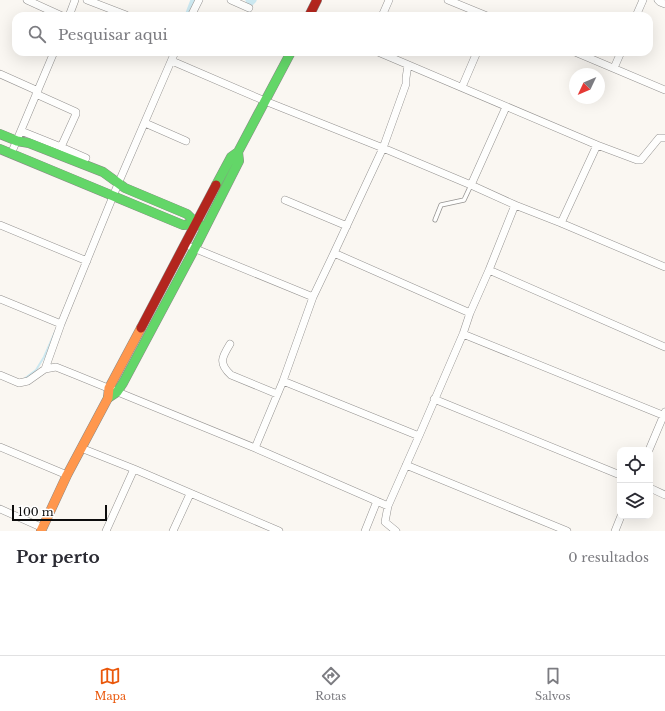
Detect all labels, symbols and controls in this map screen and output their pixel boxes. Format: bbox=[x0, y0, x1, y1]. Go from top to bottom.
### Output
search box bbox=[12, 12, 653, 56]
icon: search bbox=[26, 23, 48, 45]
text: Pesquisar aqui bbox=[58, 25, 168, 44]
north arrow bbox=[569, 68, 605, 104]
map controls bbox=[617, 447, 653, 519]
button: locate bbox=[617, 447, 653, 483]
button: layers bbox=[617, 483, 653, 519]
scale bar bbox=[12, 503, 107, 522]
text: 100 m bbox=[18, 505, 54, 519]
text: Por perto bbox=[16, 547, 100, 568]
text: 0 resultados bbox=[568, 549, 649, 566]
tab: Mapa bbox=[94, 665, 126, 703]
tab: Rotas bbox=[315, 665, 346, 703]
tab: Salvos bbox=[535, 665, 570, 703]

